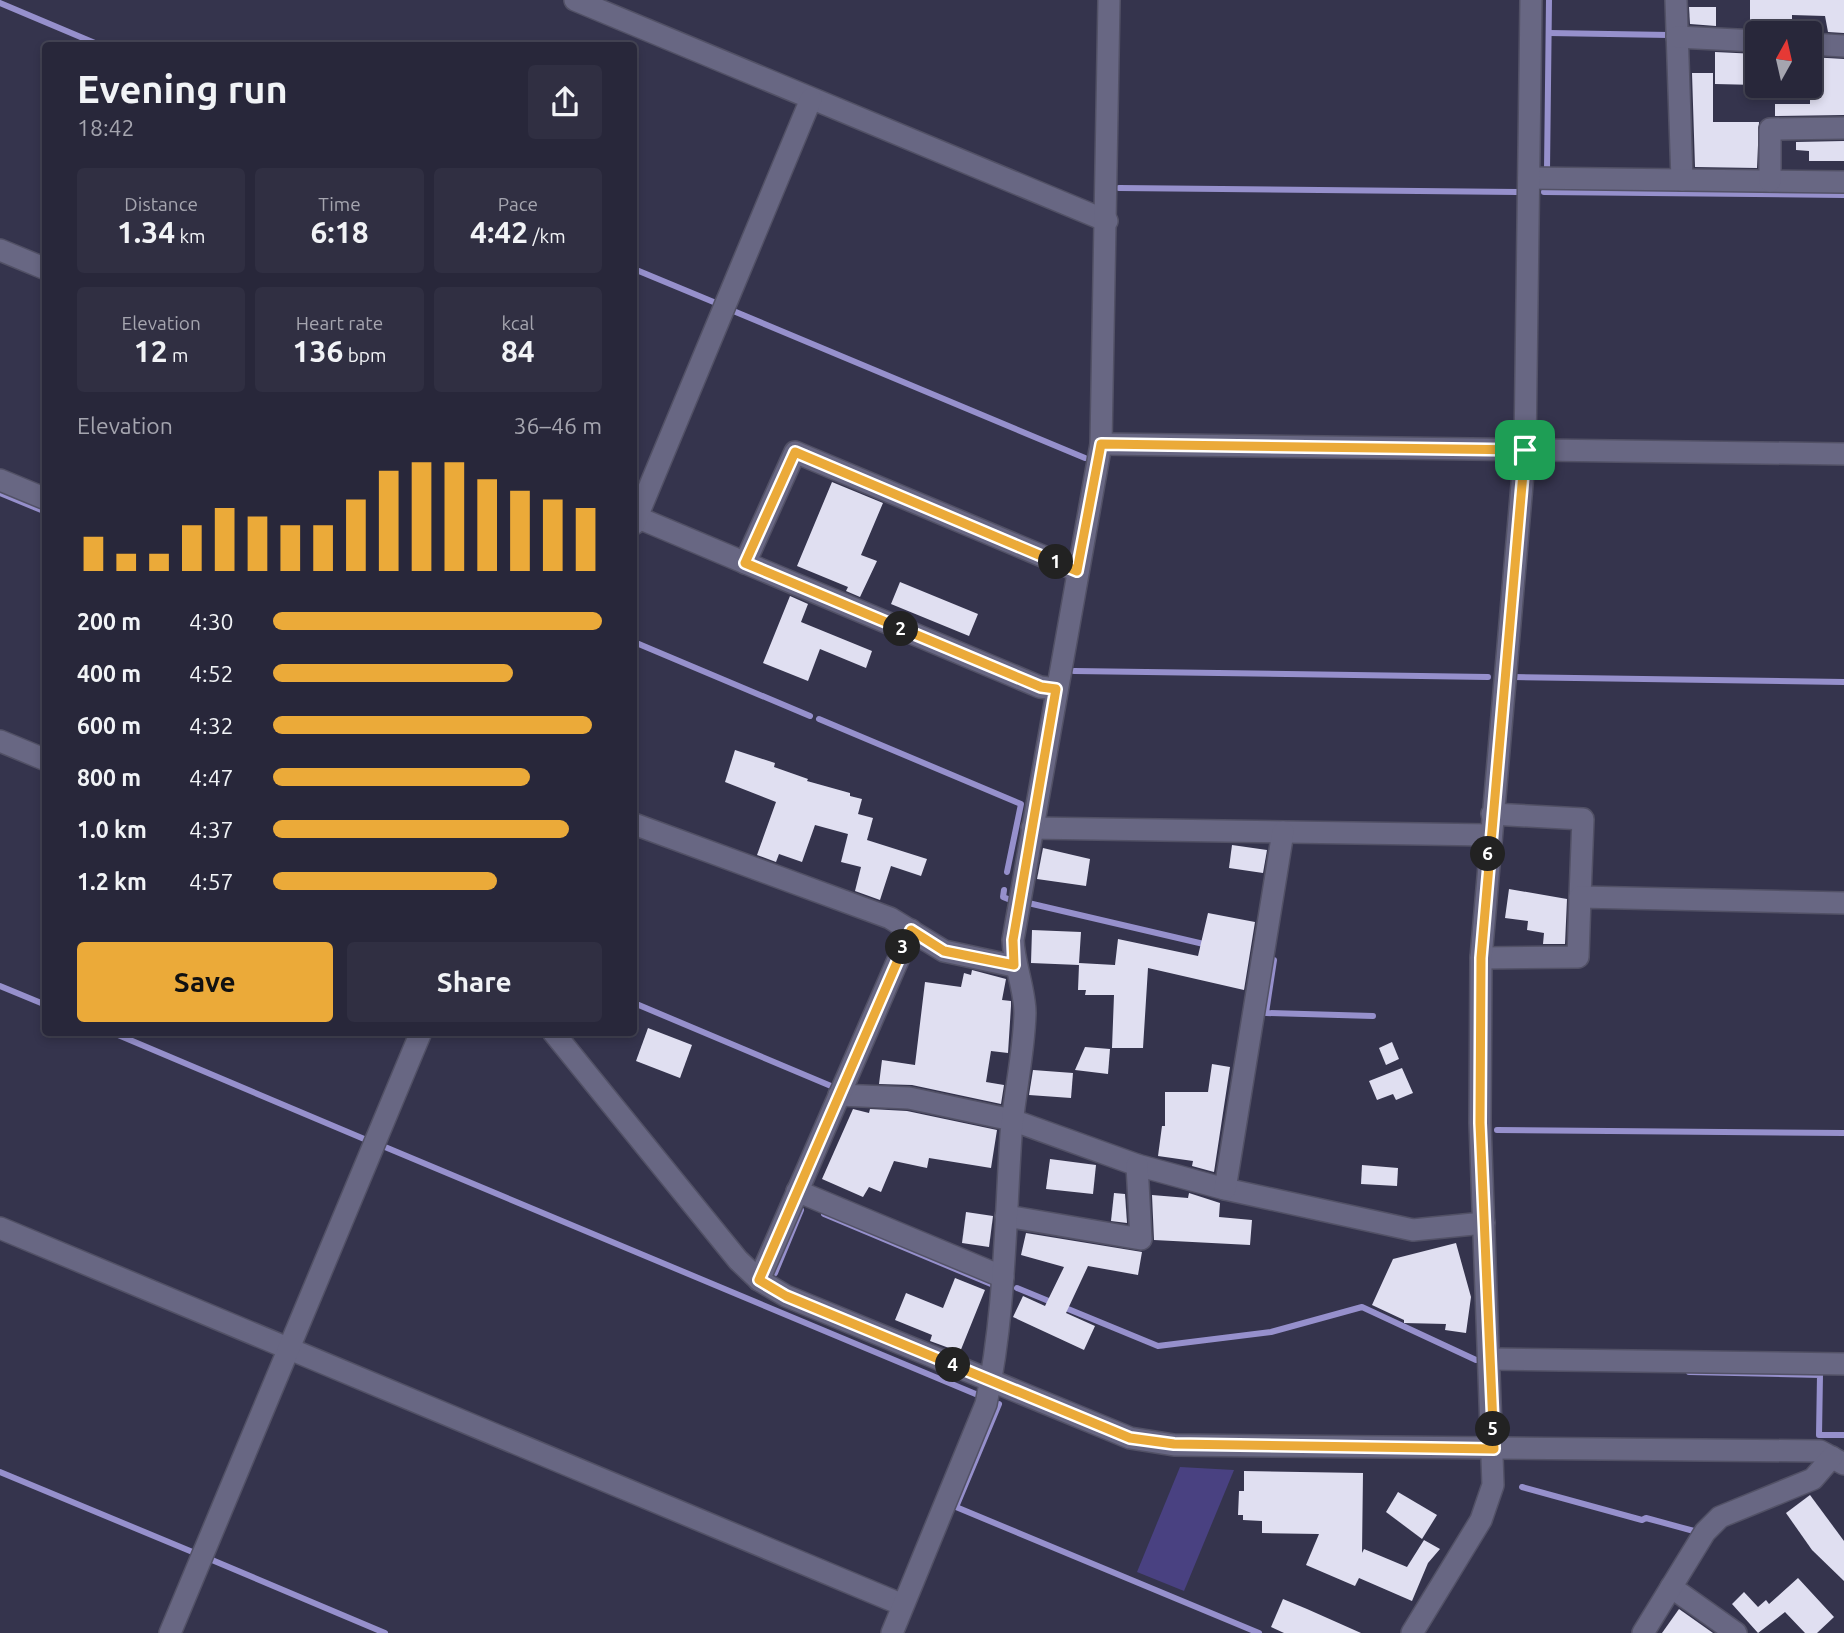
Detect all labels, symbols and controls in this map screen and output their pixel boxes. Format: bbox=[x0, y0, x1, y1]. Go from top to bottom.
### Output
north arrow bbox=[1745, 21, 1822, 98]
map controls bbox=[1745, 21, 1822, 98]
button: share bbox=[528, 65, 602, 139]
text: Evening run bbox=[77, 68, 288, 110]
text: 18:42 bbox=[77, 115, 135, 140]
text: Distance bbox=[124, 193, 198, 215]
text: Time bbox=[318, 193, 361, 215]
text: Pace bbox=[498, 193, 538, 215]
text: 1.34 bbox=[117, 215, 175, 249]
text: 6:18 bbox=[310, 215, 369, 249]
text: 4:42 bbox=[470, 215, 528, 249]
text: km bbox=[175, 225, 205, 247]
text: /km bbox=[528, 225, 566, 247]
text: Elevation bbox=[122, 312, 201, 334]
text: Heart rate bbox=[296, 312, 383, 334]
text: kcal bbox=[501, 312, 534, 334]
text: 12 bbox=[134, 334, 168, 368]
text: 136 bbox=[293, 334, 343, 368]
text: 84 bbox=[501, 334, 535, 368]
text: m bbox=[168, 344, 188, 366]
text: bpm bbox=[343, 344, 386, 366]
text: Elevation bbox=[77, 413, 173, 438]
text: 36–46 m bbox=[514, 413, 602, 438]
pin bbox=[1495, 420, 1555, 480]
icon: arrive bbox=[1506, 431, 1544, 469]
pin: 1 bbox=[1038, 544, 1074, 580]
text: 1 bbox=[1050, 550, 1061, 572]
text: 200 m bbox=[77, 609, 141, 634]
text: 4:30 bbox=[189, 609, 234, 634]
pin: 2 bbox=[884, 612, 918, 646]
text: 2 bbox=[895, 617, 906, 639]
text: 400 m bbox=[77, 661, 141, 686]
text: 4:52 bbox=[189, 661, 234, 686]
text: 600 m bbox=[77, 713, 141, 738]
text: 4:32 bbox=[189, 713, 234, 738]
text: 800 m bbox=[77, 765, 141, 790]
text: 4:47 bbox=[189, 765, 234, 790]
text: 1.0 km bbox=[77, 817, 147, 842]
text: 4:37 bbox=[189, 817, 234, 842]
pin: 6 bbox=[1470, 836, 1506, 872]
text: 6 bbox=[1482, 842, 1493, 864]
text: 1.2 km bbox=[77, 869, 147, 894]
text: 4:57 bbox=[189, 869, 234, 894]
pin: 3 bbox=[886, 930, 920, 964]
text: 3 bbox=[897, 935, 908, 957]
button: Save bbox=[77, 942, 333, 1022]
button: Share bbox=[347, 942, 602, 1022]
pin: 4 bbox=[936, 1348, 970, 1382]
text: 4 bbox=[947, 1353, 958, 1375]
pin: 5 bbox=[1476, 1412, 1510, 1446]
text: 5 bbox=[1487, 1417, 1498, 1439]

